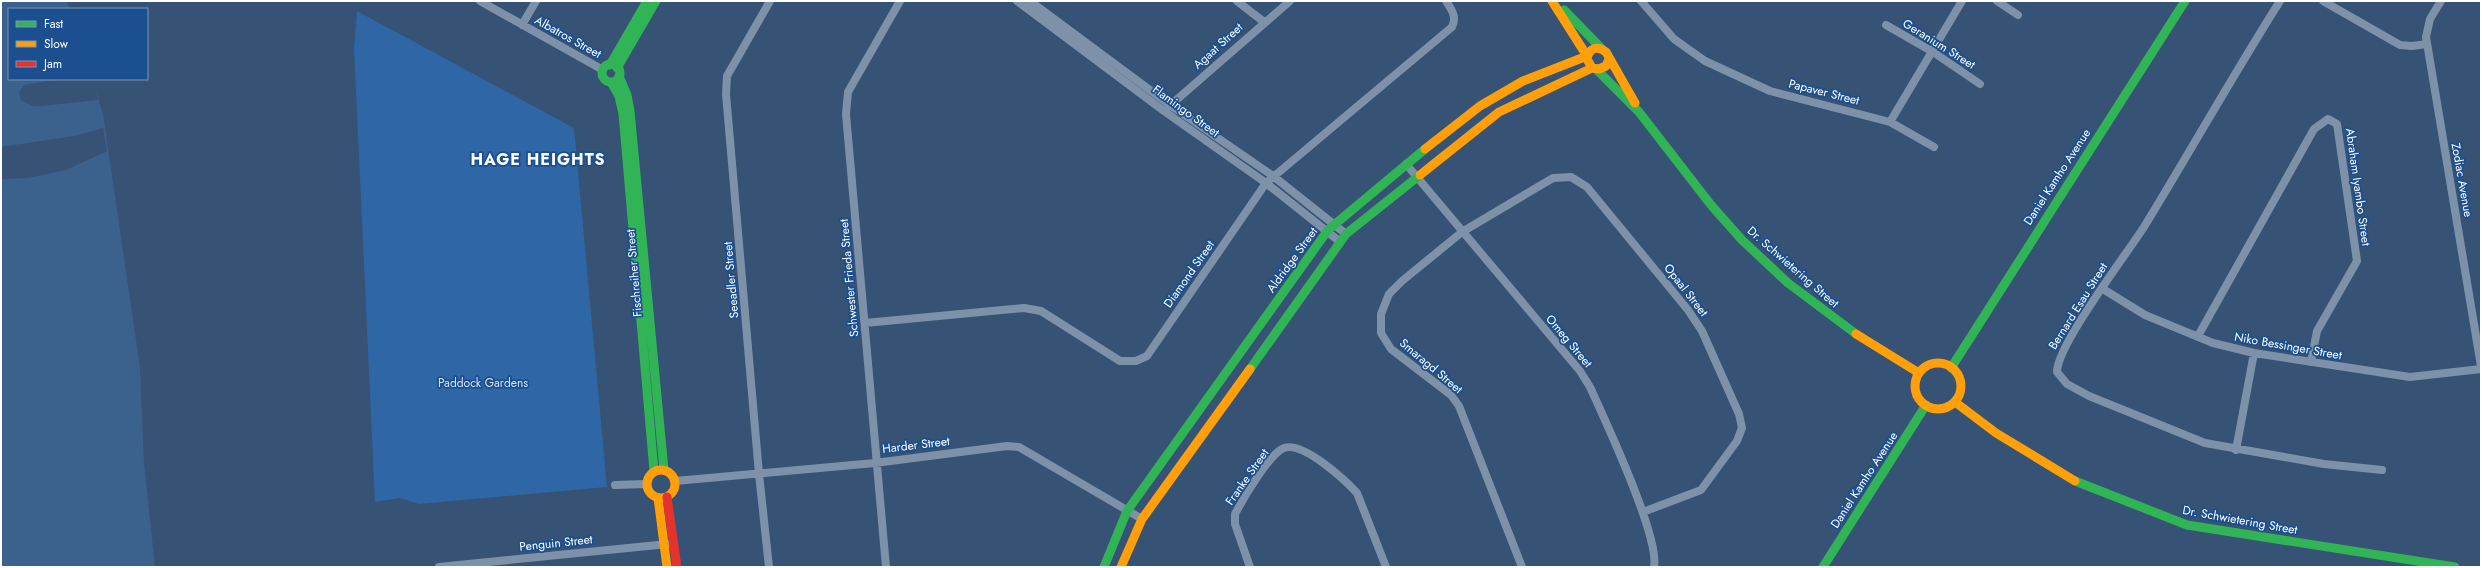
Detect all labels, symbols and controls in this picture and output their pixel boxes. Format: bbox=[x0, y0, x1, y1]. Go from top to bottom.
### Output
legend bbox=[8, 8, 148, 80]
street label: Albatros Street bbox=[531, 11, 605, 63]
street label: Geranium Street bbox=[1899, 14, 1979, 74]
text: Fast bbox=[44, 15, 63, 33]
street label: Agaat Street bbox=[1189, 19, 1247, 73]
text: Slow bbox=[44, 35, 69, 53]
text: Jam bbox=[42, 55, 62, 73]
street label: Papaver Street bbox=[1787, 75, 1861, 109]
street label: Flamingo Street bbox=[1149, 81, 1223, 142]
street label: Daniel Kamho Avenue bbox=[2019, 125, 2095, 229]
street label: Abraham Iyambo Street bbox=[2341, 127, 2375, 247]
street label: Zodiac Avenue bbox=[2447, 141, 2477, 219]
district label: HAGE HEIGHTS bbox=[470, 148, 606, 171]
street label: Schwester Frieda Street bbox=[835, 218, 863, 338]
street label: Dr. Schwietering Street bbox=[1743, 222, 1843, 312]
street label: Aldridge Street bbox=[1262, 224, 1322, 296]
street label: Fischreiher Street bbox=[621, 228, 647, 318]
street label: Diamond Street bbox=[1159, 237, 1219, 311]
street label: Seeadler Street bbox=[719, 241, 743, 319]
street label: Bernard Esau Street bbox=[2044, 259, 2112, 353]
street label: Opaal Street bbox=[1660, 260, 1713, 320]
street label: Omeg Street bbox=[1542, 311, 1597, 371]
street label: Niko Bessinger Street bbox=[2233, 328, 2343, 364]
street label: Smaragd Street bbox=[1396, 334, 1467, 398]
park label: Paddock Gardens bbox=[438, 374, 528, 392]
street label: Daniel Kamho Avenue bbox=[1826, 428, 1902, 532]
street label: Harder Street bbox=[881, 432, 951, 458]
street label: Franke Street bbox=[1221, 445, 1273, 509]
street label: Dr. Schwietering Street bbox=[2181, 501, 2299, 539]
street label: Penguin Street bbox=[519, 530, 594, 556]

